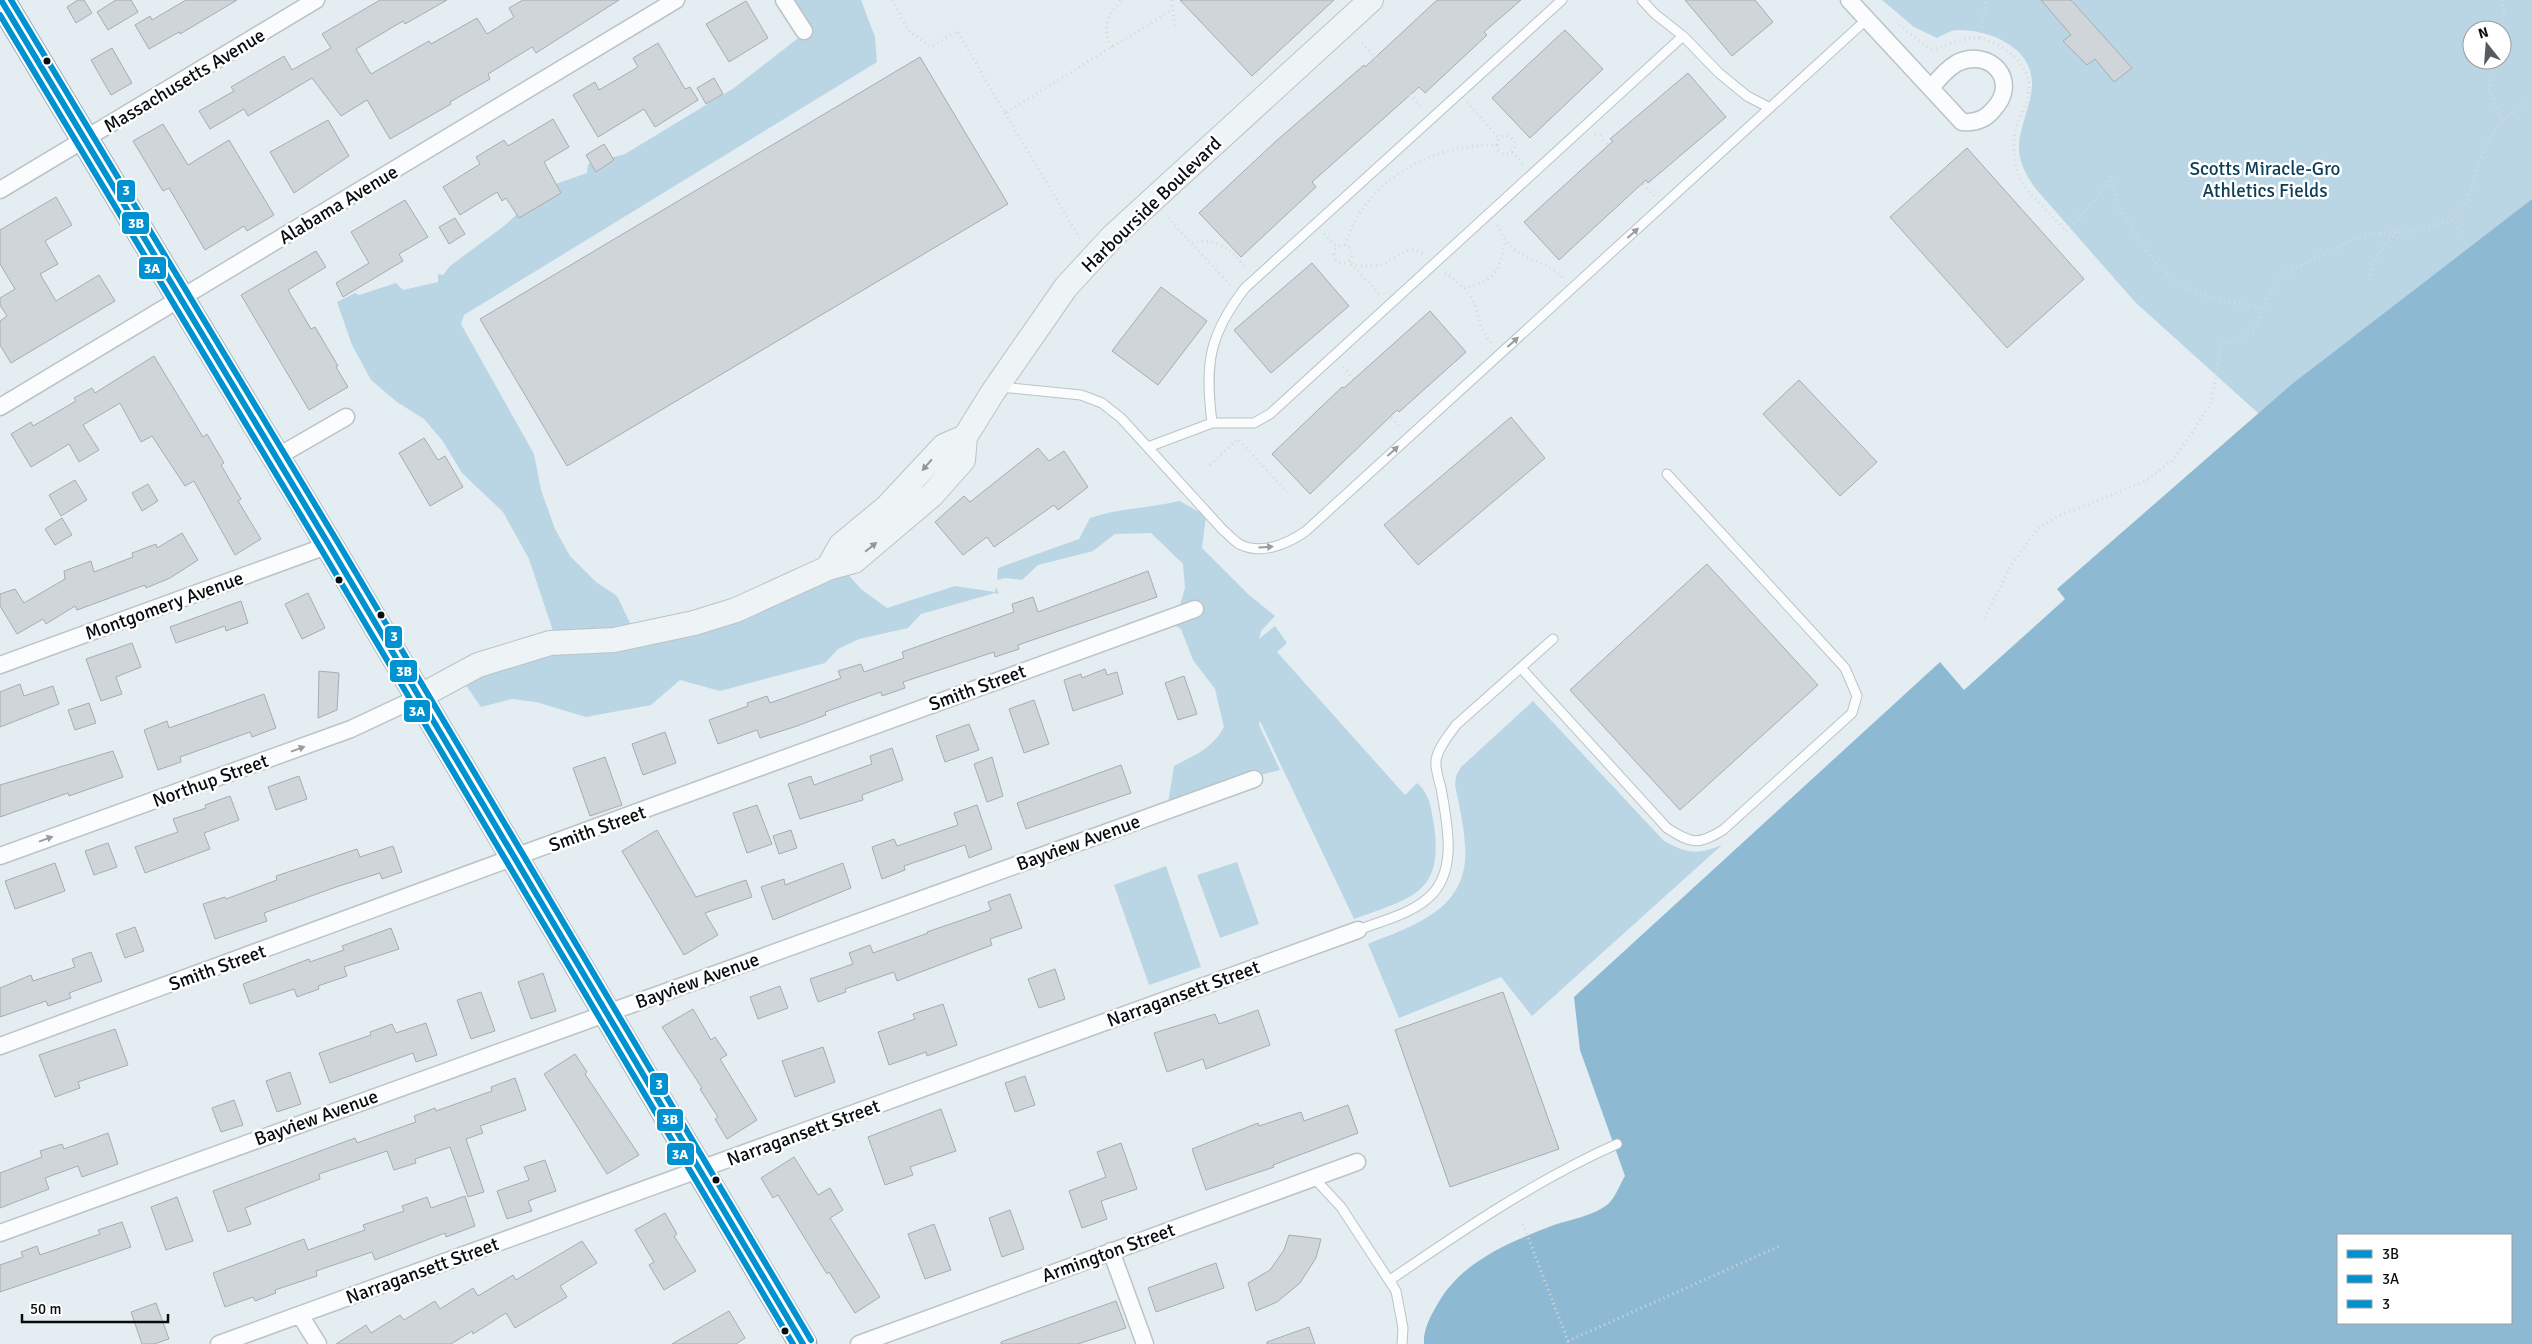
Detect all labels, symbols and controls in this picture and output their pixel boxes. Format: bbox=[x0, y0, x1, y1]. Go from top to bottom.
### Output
north arrow bbox=[2462, 20, 2512, 70]
street label: Massachusetts Avenue bbox=[100, 23, 270, 139]
text: N bbox=[2476, 23, 2490, 43]
unlabelled marker bbox=[42, 56, 52, 66]
street label: Harbourside Boulevard bbox=[1077, 132, 1227, 278]
park label: Scotts Miracle-Gro Athletics Fields bbox=[2189, 157, 2341, 203]
street label: Alabama Avenue bbox=[275, 160, 402, 250]
line badge: 3 bbox=[116, 179, 136, 203]
text: 3 bbox=[122, 182, 130, 199]
line badge: 3B bbox=[121, 211, 150, 235]
text: 3B bbox=[128, 215, 144, 232]
one-way arrow bbox=[1627, 227, 1640, 238]
line badge: 3A bbox=[138, 256, 167, 280]
text: 3A bbox=[144, 260, 160, 277]
one-way arrow bbox=[1507, 336, 1519, 348]
one-way arrow bbox=[1387, 445, 1399, 457]
one-way arrow bbox=[921, 459, 933, 471]
one-way arrow bbox=[864, 541, 877, 552]
one-way arrow bbox=[1258, 542, 1274, 550]
street label: Montgomery Avenue bbox=[82, 566, 247, 646]
unlabelled marker bbox=[334, 575, 344, 585]
unlabelled marker bbox=[376, 610, 386, 620]
line badge: 3 bbox=[384, 625, 403, 649]
text: 3 bbox=[390, 628, 398, 645]
line badge: 3B bbox=[389, 659, 418, 683]
street label: Smith Street bbox=[926, 659, 1029, 717]
text: 3B bbox=[396, 663, 412, 680]
line badge: 3A bbox=[403, 699, 431, 723]
text: 3A bbox=[409, 703, 425, 720]
one-way arrow bbox=[290, 745, 305, 752]
street label: Northup Street bbox=[149, 749, 272, 813]
street label: Smith Street bbox=[546, 800, 649, 858]
street label: Bayview Avenue bbox=[1013, 809, 1143, 876]
one-way arrow bbox=[39, 835, 54, 843]
street label: Smith Street bbox=[166, 939, 269, 997]
street label: Bayview Avenue bbox=[632, 947, 762, 1014]
street label: Narragansett Street bbox=[1104, 955, 1263, 1033]
line badge: 3 bbox=[649, 1072, 669, 1096]
text: 3 bbox=[655, 1076, 663, 1093]
street label: Bayview Avenue bbox=[251, 1084, 381, 1151]
street label: Narragansett Street bbox=[724, 1094, 883, 1172]
line badge: 3B bbox=[656, 1108, 684, 1132]
text: 3B bbox=[662, 1111, 678, 1128]
line badge: 3A bbox=[666, 1142, 695, 1166]
text: 3A bbox=[672, 1146, 688, 1163]
unlabelled marker bbox=[711, 1175, 721, 1185]
street label: Armington Street bbox=[1039, 1218, 1178, 1288]
street label: Narragansett Street bbox=[343, 1232, 502, 1310]
legend bbox=[2337, 1234, 2512, 1324]
text: 3B bbox=[2382, 1245, 2399, 1263]
text: 3A bbox=[2382, 1270, 2399, 1288]
scale bar bbox=[22, 1292, 169, 1324]
text: 3 bbox=[2382, 1295, 2390, 1313]
text: 50 m bbox=[30, 1300, 61, 1318]
unlabelled marker bbox=[780, 1326, 790, 1336]

